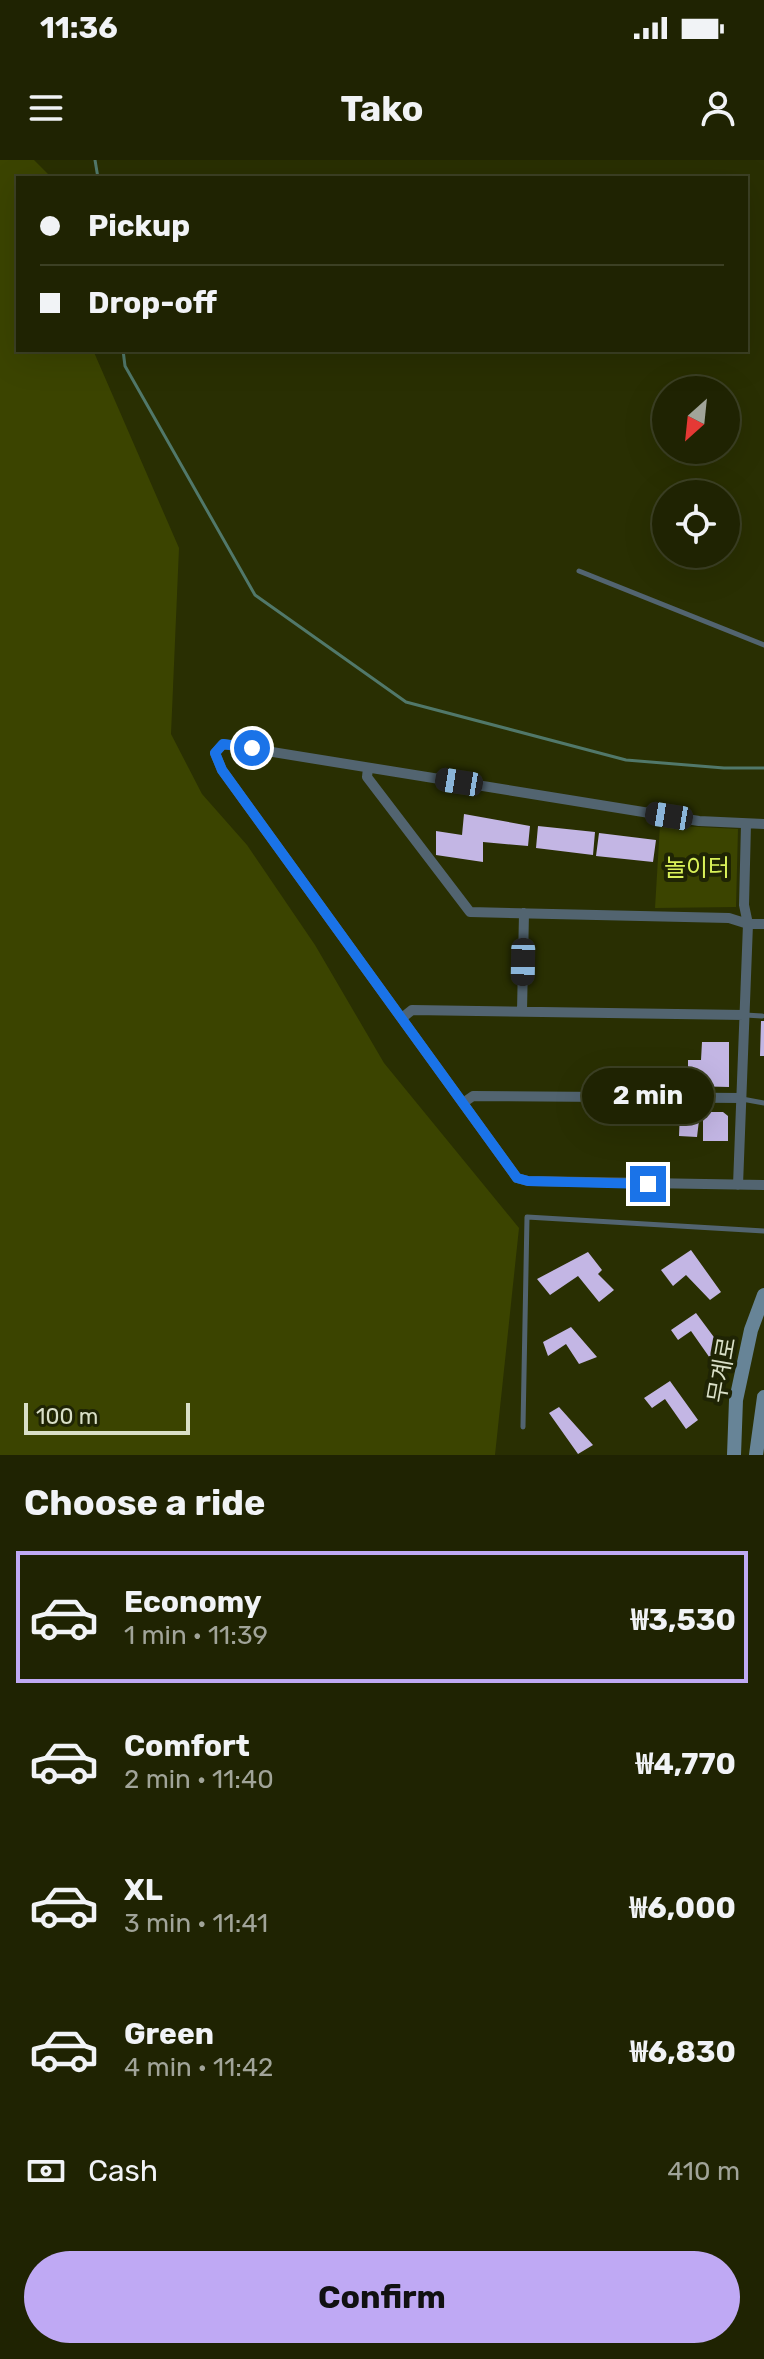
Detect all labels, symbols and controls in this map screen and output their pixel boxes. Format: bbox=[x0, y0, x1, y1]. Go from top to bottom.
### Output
text: 11:36 bbox=[40, 10, 118, 46]
icon: menu bbox=[24, 86, 68, 130]
icon: person bbox=[696, 86, 740, 130]
text: Tako bbox=[341, 87, 423, 130]
text: Pickup bbox=[88, 208, 190, 244]
text: Drop-off bbox=[88, 285, 217, 321]
north arrow bbox=[652, 376, 740, 464]
map controls bbox=[652, 376, 740, 568]
button: locate bbox=[652, 480, 740, 568]
route start bbox=[234, 730, 270, 766]
car bbox=[433, 766, 485, 798]
car bbox=[643, 800, 695, 832]
park label: 놀이터 bbox=[664, 854, 730, 882]
car bbox=[511, 938, 535, 986]
callout: 2 min bbox=[582, 1068, 714, 1124]
text: 2 min bbox=[613, 1080, 683, 1111]
route end bbox=[630, 1166, 666, 1202]
street label: 무계로 bbox=[702, 1335, 742, 1405]
scale bar bbox=[24, 1399, 190, 1435]
text: 100 m bbox=[36, 1403, 98, 1430]
text: Choose a ride bbox=[24, 1481, 265, 1524]
icon: car bbox=[28, 1581, 100, 1653]
text: Economy bbox=[124, 1584, 262, 1620]
text: ₩3,530 bbox=[631, 1602, 736, 1638]
text: 1 min · 11:39 bbox=[124, 1620, 268, 1651]
icon: car bbox=[28, 1725, 100, 1797]
text: Comfort bbox=[124, 1728, 250, 1764]
text: ₩4,770 bbox=[636, 1746, 736, 1782]
text: 2 min · 11:40 bbox=[124, 1764, 274, 1795]
icon: car bbox=[28, 1869, 100, 1941]
text: XL bbox=[124, 1872, 163, 1908]
text: ₩6,000 bbox=[629, 1890, 736, 1926]
text: 3 min · 11:41 bbox=[124, 1908, 268, 1939]
icon: car bbox=[28, 2013, 100, 2085]
text: Green bbox=[124, 2016, 214, 2052]
text: ₩6,830 bbox=[630, 2034, 736, 2070]
text: 4 min · 11:42 bbox=[124, 2052, 273, 2083]
icon: cash bbox=[24, 2149, 68, 2193]
text: Cash bbox=[88, 2153, 158, 2189]
text: 410 m bbox=[667, 2156, 740, 2187]
button: Confirm bbox=[24, 2251, 740, 2343]

